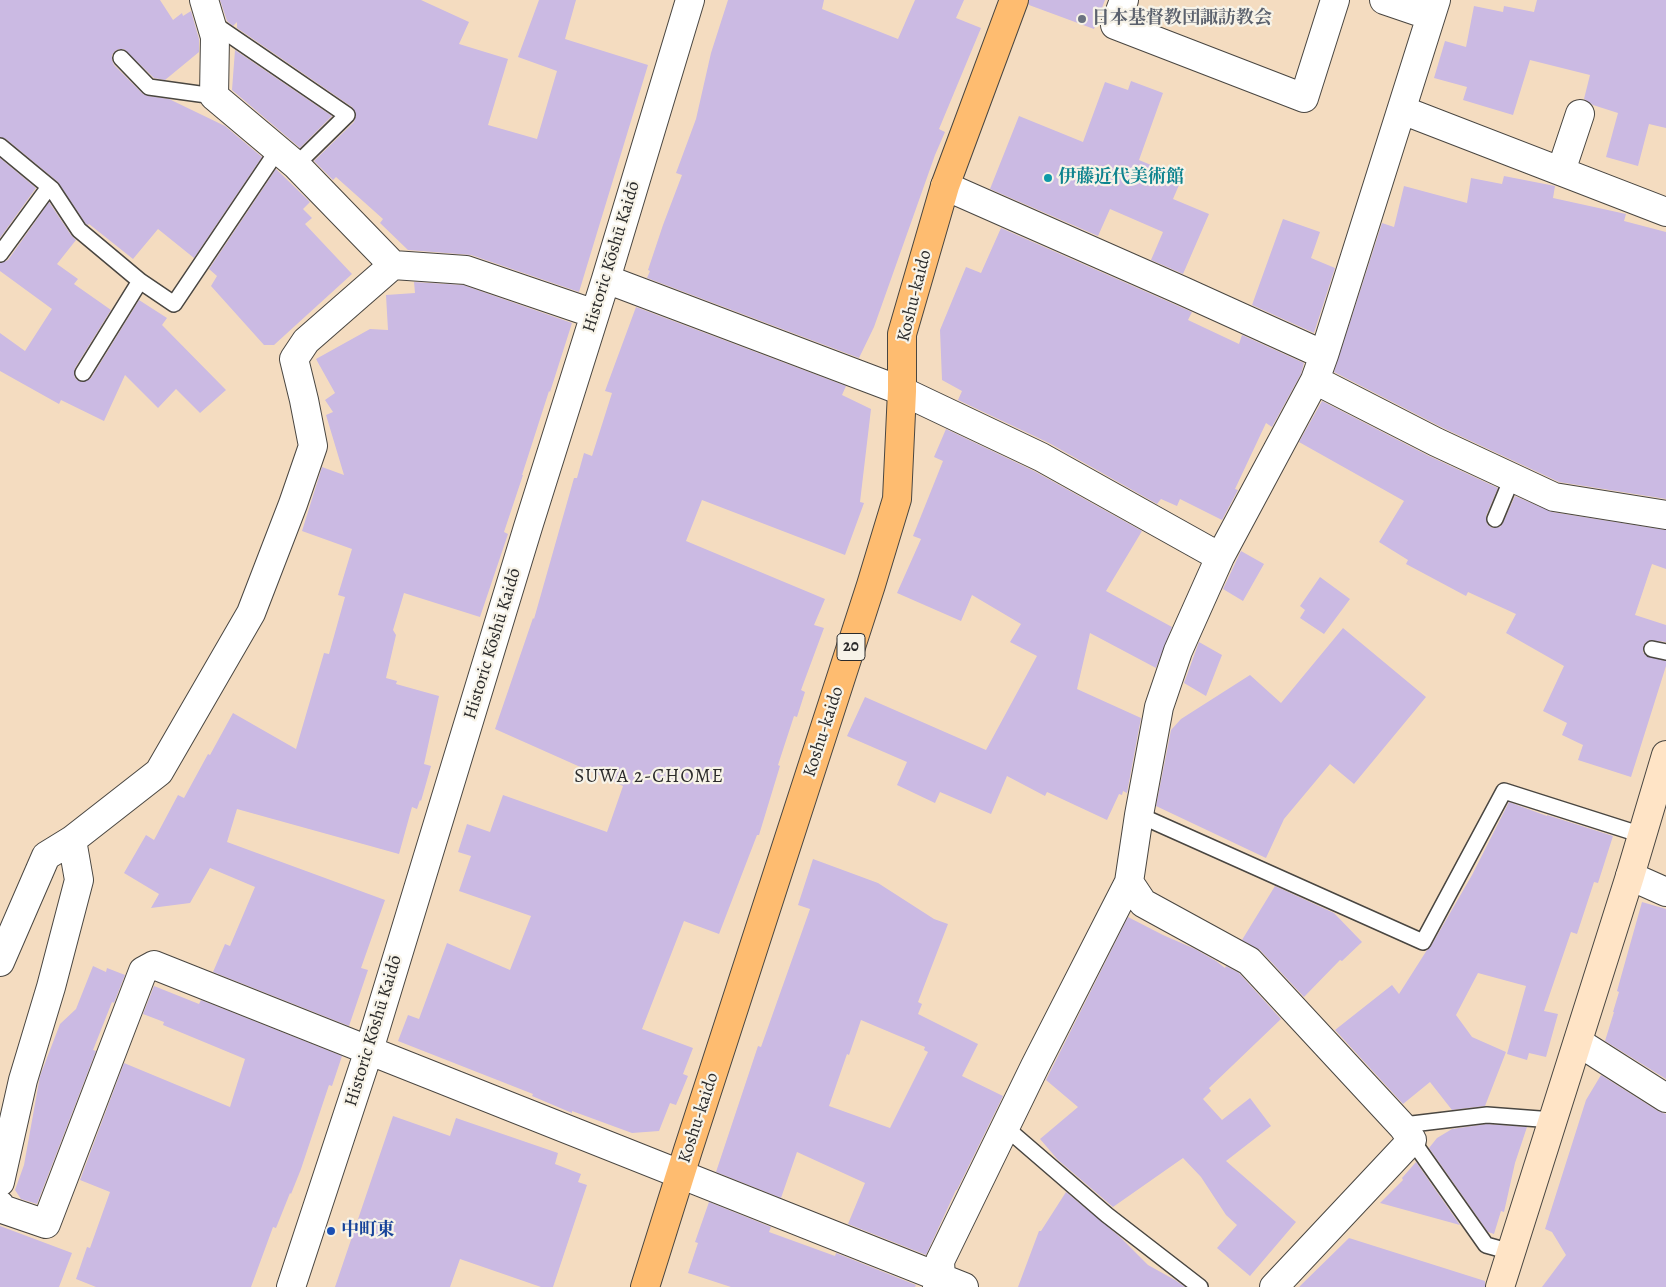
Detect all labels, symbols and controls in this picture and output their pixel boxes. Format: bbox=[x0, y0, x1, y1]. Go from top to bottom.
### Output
place label: 日本基督教団諏訪教会 bbox=[1092, 8, 1272, 30]
marker: 日本基督教団諏訪教会 bbox=[1076, 13, 1088, 25]
place label: 伊藤近代美術館 bbox=[1058, 167, 1184, 189]
marker: 伊藤近代美術館 bbox=[1042, 172, 1054, 184]
street label: Historic Kōshū Kaidō bbox=[579, 179, 645, 335]
street label: Koshu-kaido bbox=[893, 248, 937, 344]
street label: Historic Kōshū Kaidō bbox=[460, 566, 526, 722]
road number: 20 bbox=[837, 634, 865, 660]
street label: Koshu-kaido bbox=[799, 684, 849, 780]
district label: SUWA 2-CHOME bbox=[573, 766, 725, 788]
street label: Historic Kōshū Kaidō bbox=[341, 953, 407, 1109]
street label: Koshu-kaido bbox=[674, 1070, 724, 1166]
place label: 中町東 bbox=[341, 1220, 395, 1242]
marker: 中町東 bbox=[325, 1225, 337, 1237]

